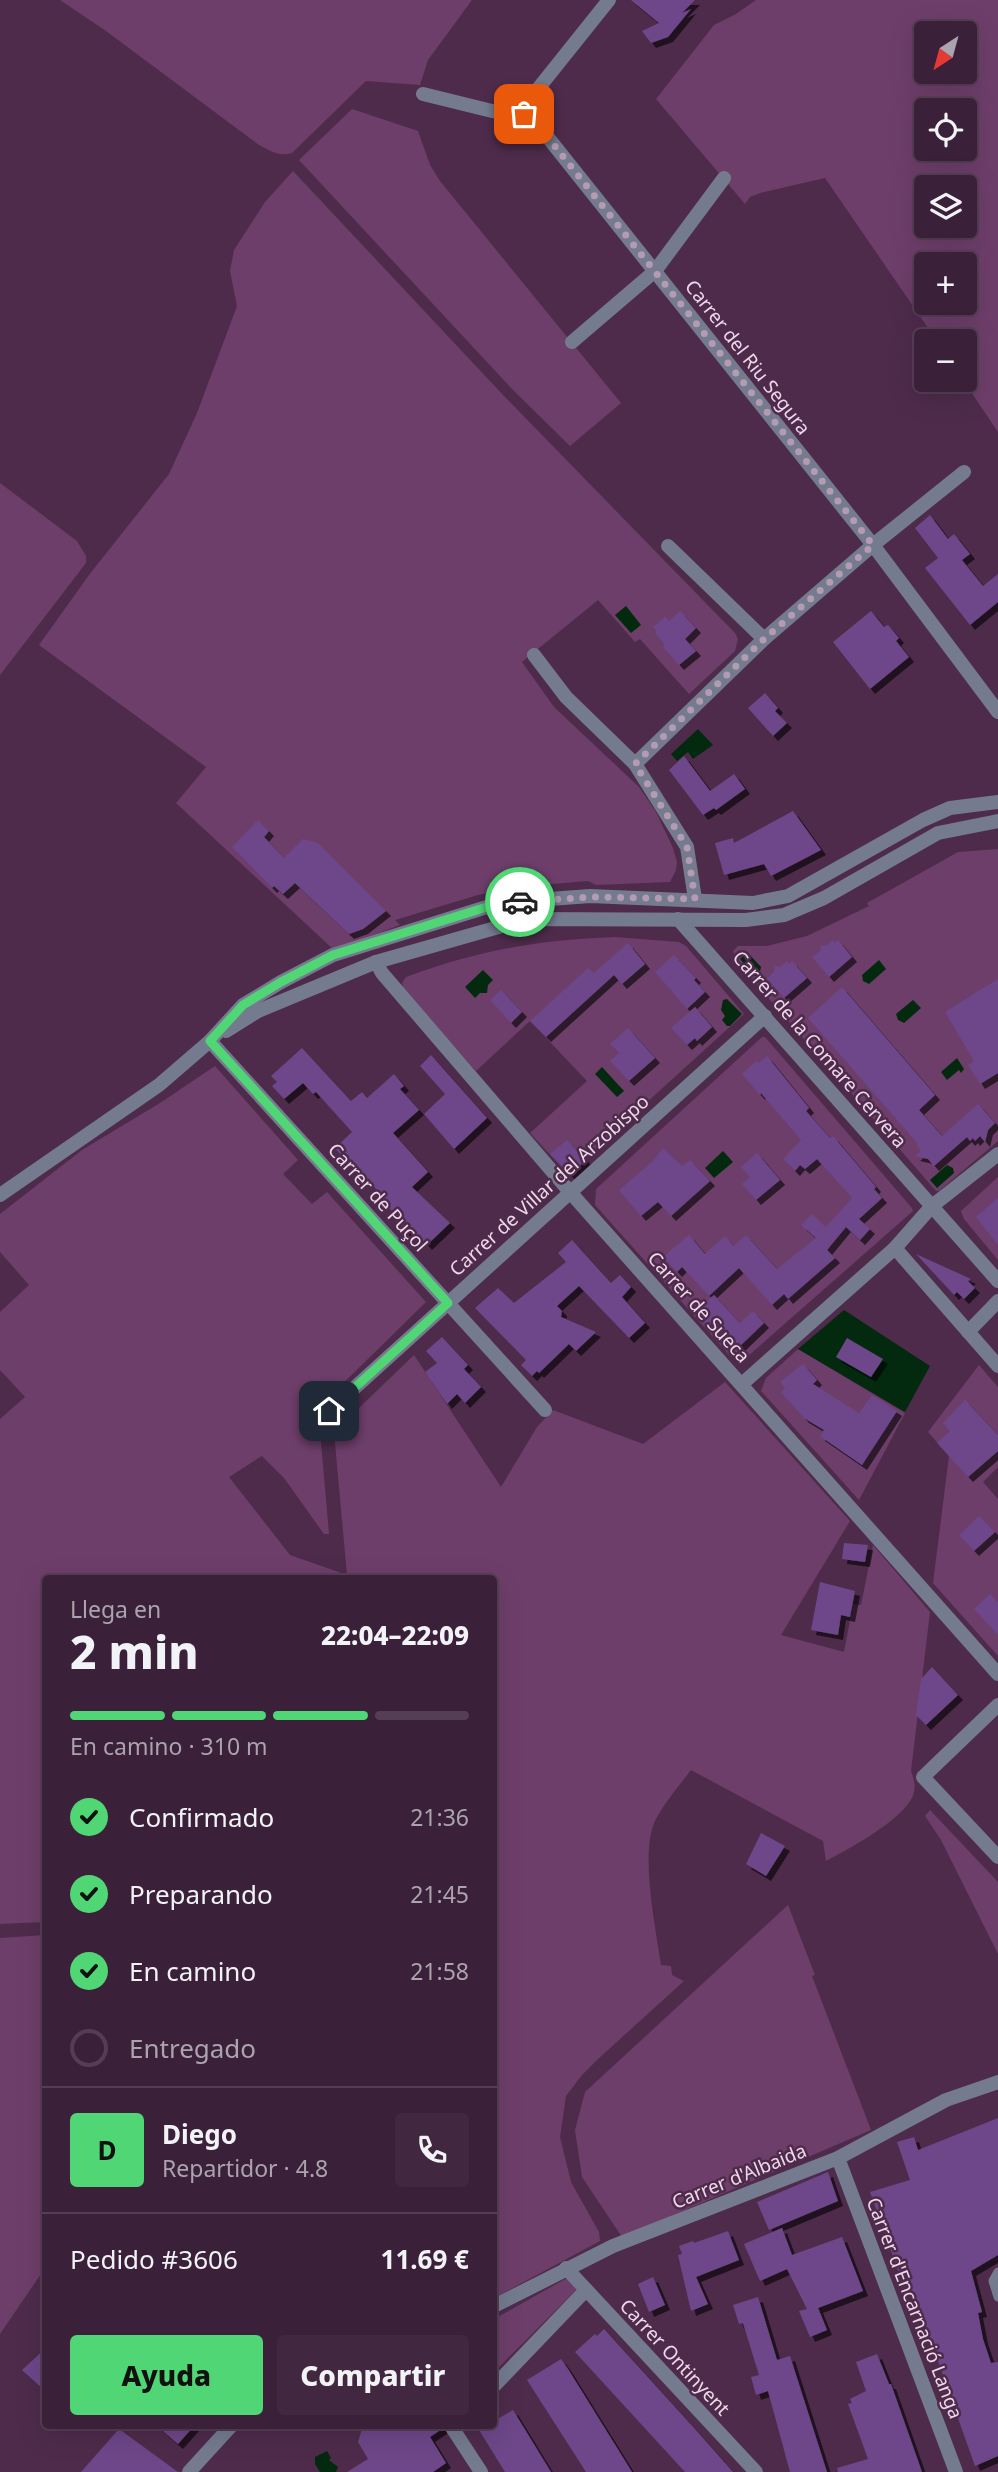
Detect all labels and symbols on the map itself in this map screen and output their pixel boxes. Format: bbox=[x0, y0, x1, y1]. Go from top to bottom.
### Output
north arrow bbox=[914, 21, 976, 84]
pin bbox=[494, 84, 554, 144]
street label: Carrer del Riu Segura bbox=[679, 274, 817, 440]
courier bbox=[485, 867, 555, 937]
street label: Carrer de la Comare Cervera bbox=[727, 945, 913, 1153]
street label: Carrer de Villar del Arzobispo bbox=[444, 1088, 654, 1282]
street label: Carrer de Puçol bbox=[322, 1137, 434, 1257]
street label: Carrer de Sueca bbox=[642, 1246, 756, 1368]
pin bbox=[299, 1381, 359, 1441]
street label: Carrer d'Albaida bbox=[668, 2137, 810, 2215]
street label: Carrer d'Encarnació Langa bbox=[861, 2194, 969, 2422]
street label: Carrer Ontinyent bbox=[614, 2293, 736, 2421]

